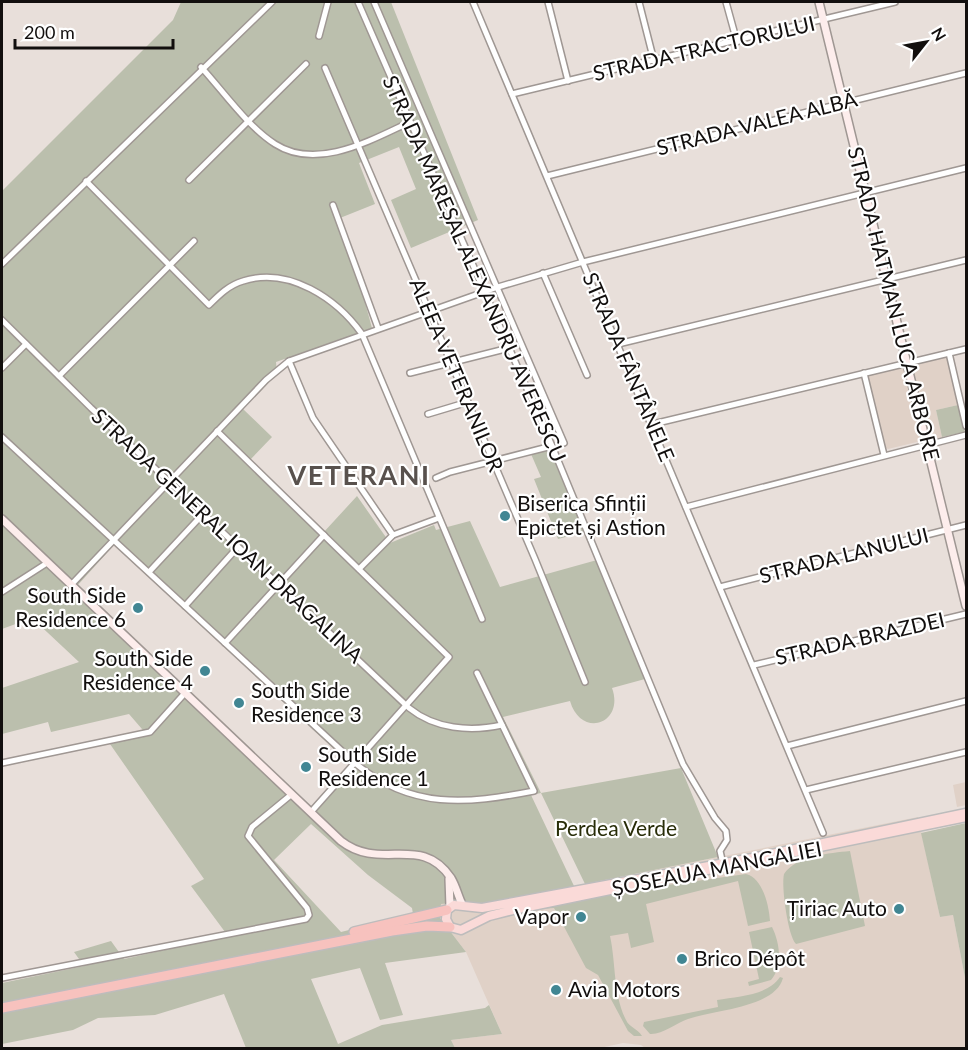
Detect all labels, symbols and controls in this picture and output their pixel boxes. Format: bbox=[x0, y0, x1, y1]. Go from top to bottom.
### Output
street label: STRADA TRACTORULUI bbox=[590, 10, 817, 85]
scale bar bbox=[15, 12, 172, 50]
north arrow bbox=[896, 12, 956, 72]
text: 200 m bbox=[24, 21, 75, 43]
text: N bbox=[928, 24, 951, 44]
street label: STRADA MAREȘAL ALEXANDRU AVERESCU bbox=[378, 71, 572, 466]
street label: STRADA VALEA ALBĂ bbox=[654, 85, 860, 160]
street label: STRADA HATMAN LUCA ARBORE bbox=[843, 144, 946, 463]
street label: STRADA FÂNTÂNELE bbox=[578, 268, 680, 465]
street label: ALEEA VETERANILOR bbox=[405, 274, 510, 476]
street label: STRADA GENERAL IOAN DRAGALINA bbox=[87, 403, 369, 668]
district label: VETERANI bbox=[287, 458, 430, 491]
place label: Biserica Sfinții Epictet și Astion bbox=[517, 490, 666, 539]
marker: Biserica Sfinții Epictet și Astion bbox=[498, 509, 512, 523]
street label: STRADA LANULUI bbox=[756, 521, 931, 588]
place label: South Side Residence 6 bbox=[15, 582, 126, 631]
marker: South Side Residence 6 bbox=[131, 601, 145, 615]
street label: STRADA BRAZDEI bbox=[772, 606, 947, 669]
place label: South Side Residence 4 bbox=[82, 645, 193, 694]
marker: South Side Residence 4 bbox=[198, 664, 212, 678]
place label: South Side Residence 3 bbox=[251, 677, 362, 726]
marker: South Side Residence 3 bbox=[232, 696, 246, 710]
place label: South Side Residence 1 bbox=[318, 741, 429, 790]
marker: South Side Residence 1 bbox=[299, 760, 313, 774]
park label: Perdea Verde bbox=[555, 815, 677, 840]
street label: ȘOSEAUA MANGALIEI bbox=[610, 835, 824, 900]
place label: Țiriac Auto bbox=[787, 895, 887, 920]
marker: Țiriac Auto bbox=[892, 902, 906, 916]
place label: Vapor bbox=[515, 903, 569, 928]
marker: Vapor bbox=[574, 910, 588, 924]
place label: Brico Dépôt bbox=[694, 945, 806, 970]
marker: Brico Dépôt bbox=[675, 952, 689, 966]
place label: Avia Motors bbox=[568, 976, 680, 1001]
marker: Avia Motors bbox=[549, 983, 563, 997]

